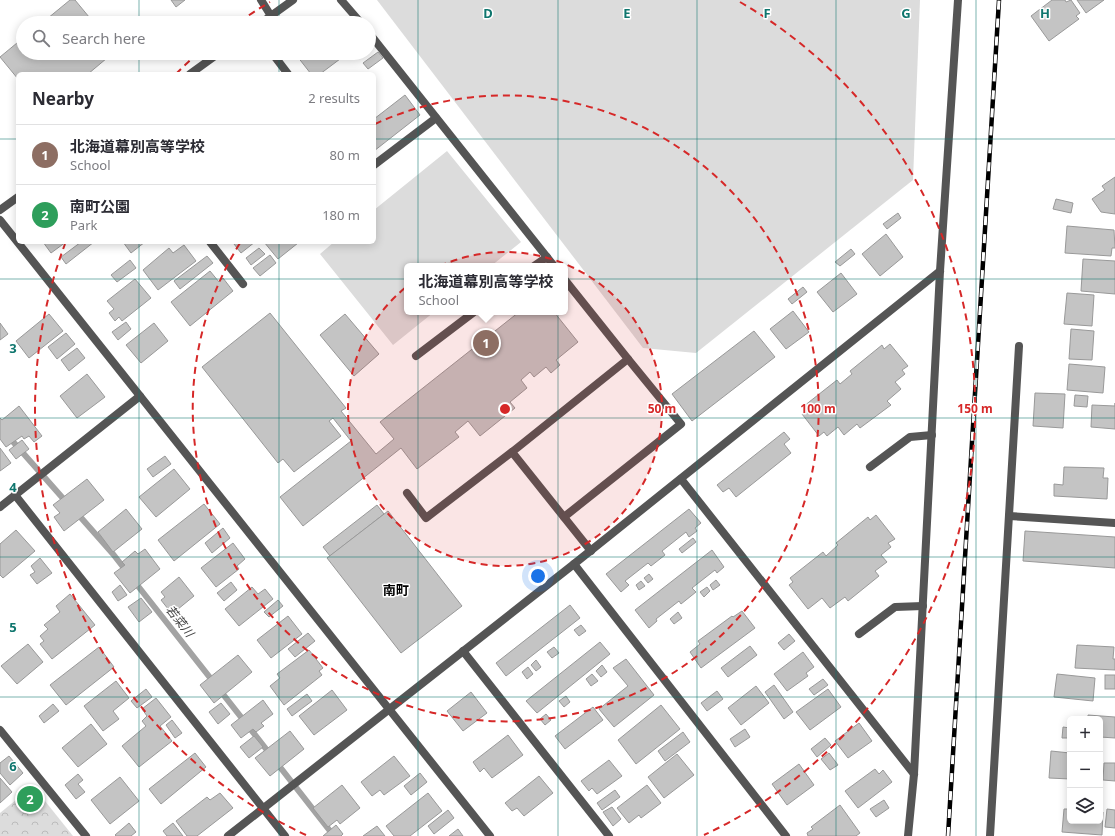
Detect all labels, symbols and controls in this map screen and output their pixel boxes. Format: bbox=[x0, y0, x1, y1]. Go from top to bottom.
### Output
text: D bbox=[483, 4, 493, 22]
text: E bbox=[623, 4, 631, 22]
text: F bbox=[763, 4, 771, 22]
text: G bbox=[901, 4, 911, 22]
text: H bbox=[1040, 4, 1050, 22]
search box bbox=[16, 16, 376, 60]
icon: search bbox=[30, 27, 52, 49]
text: Search here bbox=[62, 28, 145, 48]
text: Nearby bbox=[32, 87, 94, 110]
text: 2 results bbox=[308, 89, 360, 107]
text: 北海道幕別高等学校 bbox=[70, 136, 205, 156]
text: 1 bbox=[41, 146, 49, 164]
text: 80 m bbox=[330, 146, 360, 164]
text: School bbox=[70, 156, 111, 174]
text: 南町公園 bbox=[70, 196, 130, 216]
text: 2 bbox=[41, 206, 49, 224]
text: 180 m bbox=[322, 206, 360, 224]
text: Park bbox=[70, 216, 97, 234]
popup bbox=[404, 263, 568, 315]
text: 北海道幕別高等学校 bbox=[418, 271, 554, 291]
text: School bbox=[418, 291, 459, 309]
pin: 1 bbox=[473, 328, 499, 358]
text: 3 bbox=[9, 339, 17, 357]
text: 50 m bbox=[648, 400, 676, 417]
text: 100 m bbox=[800, 400, 836, 417]
text: 150 m bbox=[957, 400, 993, 417]
centre of rings bbox=[498, 402, 512, 416]
text: 4 bbox=[9, 478, 17, 496]
your location bbox=[528, 566, 548, 586]
district label: 南町 bbox=[383, 581, 409, 599]
water label: 若菜川 bbox=[162, 602, 199, 642]
text: 5 bbox=[9, 618, 17, 636]
map controls bbox=[1067, 716, 1103, 824]
button: + bbox=[1067, 716, 1103, 752]
button: − bbox=[1067, 752, 1103, 788]
text: 6 bbox=[9, 757, 17, 775]
pin: 2 bbox=[17, 784, 43, 814]
button: layers bbox=[1067, 788, 1103, 824]

